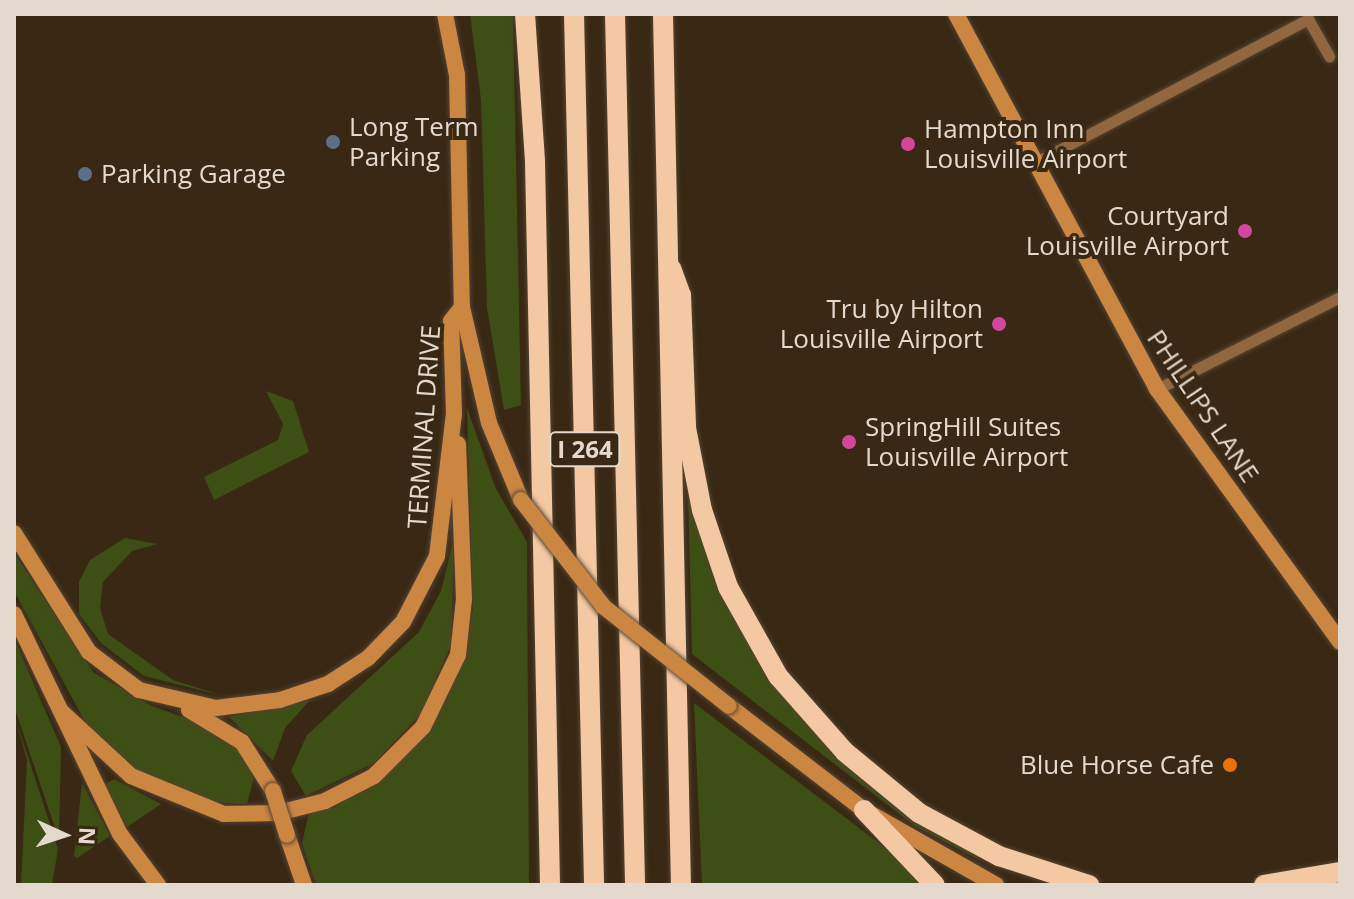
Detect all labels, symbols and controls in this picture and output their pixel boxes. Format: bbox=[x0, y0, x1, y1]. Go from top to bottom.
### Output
place label: Long Term Parking bbox=[349, 111, 479, 172]
place label: Hampton Inn Louisville Airport bbox=[924, 113, 1127, 174]
marker: Long Term Parking bbox=[324, 133, 342, 151]
marker: Hampton Inn Louisville Airport bbox=[899, 135, 917, 153]
place label: Parking Garage bbox=[101, 158, 286, 190]
marker: Parking Garage bbox=[76, 165, 94, 183]
place label: Courtyard Louisville Airport bbox=[1026, 200, 1229, 262]
marker: Courtyard Louisville Airport bbox=[1236, 222, 1254, 240]
place label: Tru by Hilton Louisville Airport bbox=[780, 293, 983, 354]
marker: Tru by Hilton Louisville Airport bbox=[990, 315, 1008, 333]
street label: TERMINAL DRIVE bbox=[401, 324, 447, 530]
street label: PHILLIPS LANE bbox=[1141, 324, 1265, 488]
place label: SpringHill Suites Louisville Airport bbox=[865, 411, 1068, 472]
road number: I 264 bbox=[549, 429, 621, 469]
marker: SpringHill Suites Louisville Airport bbox=[840, 433, 858, 451]
place label: Blue Horse Cafe bbox=[1020, 749, 1214, 781]
marker: Blue Horse Cafe bbox=[1221, 756, 1239, 774]
north arrow bbox=[24, 795, 104, 875]
text: N bbox=[73, 827, 103, 846]

